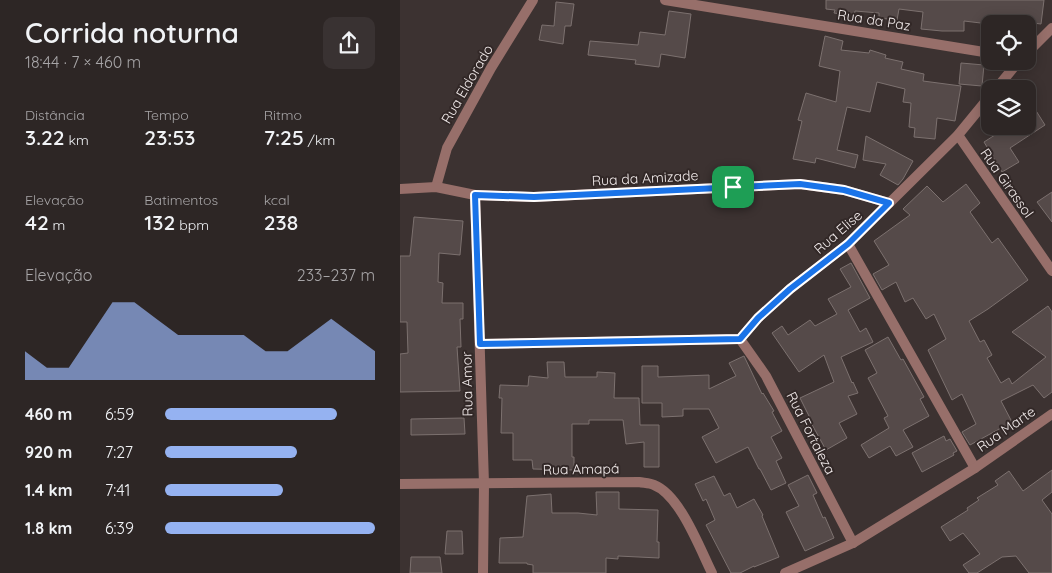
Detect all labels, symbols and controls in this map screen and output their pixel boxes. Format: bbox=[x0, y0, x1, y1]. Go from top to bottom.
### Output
street label: Rua da Paz bbox=[836, 5, 912, 35]
text: Corrida noturna bbox=[25, 15, 239, 50]
map controls bbox=[981, 15, 1036, 135]
button: locate bbox=[981, 15, 1036, 70]
button: share bbox=[323, 17, 375, 69]
street label: Rua Eldorado bbox=[437, 41, 497, 127]
text: 18:44 · 7 × 460 m bbox=[25, 52, 141, 72]
button: layers bbox=[981, 80, 1036, 135]
text: Distância bbox=[25, 106, 85, 124]
text: Tempo bbox=[144, 106, 189, 124]
text: Ritmo bbox=[264, 106, 302, 124]
text: 3.22 bbox=[25, 124, 65, 150]
text: 23:53 bbox=[144, 124, 196, 150]
text: 7:25 bbox=[264, 124, 304, 150]
text: km bbox=[65, 131, 89, 149]
text: /km bbox=[304, 131, 335, 149]
street label: Rua Girassol bbox=[976, 145, 1038, 221]
street label: Rua da Amizade bbox=[591, 166, 699, 190]
pin bbox=[712, 166, 754, 208]
icon: arrive bbox=[719, 173, 747, 201]
text: Elevação bbox=[25, 191, 84, 209]
text: Batimentos bbox=[144, 191, 218, 209]
text: kcal bbox=[264, 191, 290, 209]
street label: Rua Elise bbox=[810, 206, 866, 258]
text: 42 bbox=[25, 209, 49, 235]
text: 132 bbox=[144, 209, 175, 235]
text: 238 bbox=[264, 209, 298, 235]
text: m bbox=[49, 216, 65, 234]
text: bpm bbox=[175, 216, 209, 234]
text: Elevação bbox=[25, 265, 92, 285]
text: 233–237 m bbox=[297, 265, 375, 285]
street label: Rua Amor bbox=[457, 351, 477, 417]
street label: Rua Fortaleza bbox=[782, 389, 840, 477]
street label: Rua Marte bbox=[973, 402, 1039, 456]
text: 460 m bbox=[25, 404, 72, 424]
text: 6:59 bbox=[105, 404, 134, 424]
text: 920 m bbox=[25, 442, 72, 462]
text: 7:27 bbox=[105, 442, 133, 462]
street label: Rua Amapá bbox=[542, 459, 620, 479]
text: 1.4 km bbox=[25, 480, 72, 500]
text: 7:41 bbox=[105, 480, 130, 500]
text: 1.8 km bbox=[25, 518, 72, 538]
text: 6:39 bbox=[105, 518, 134, 538]

